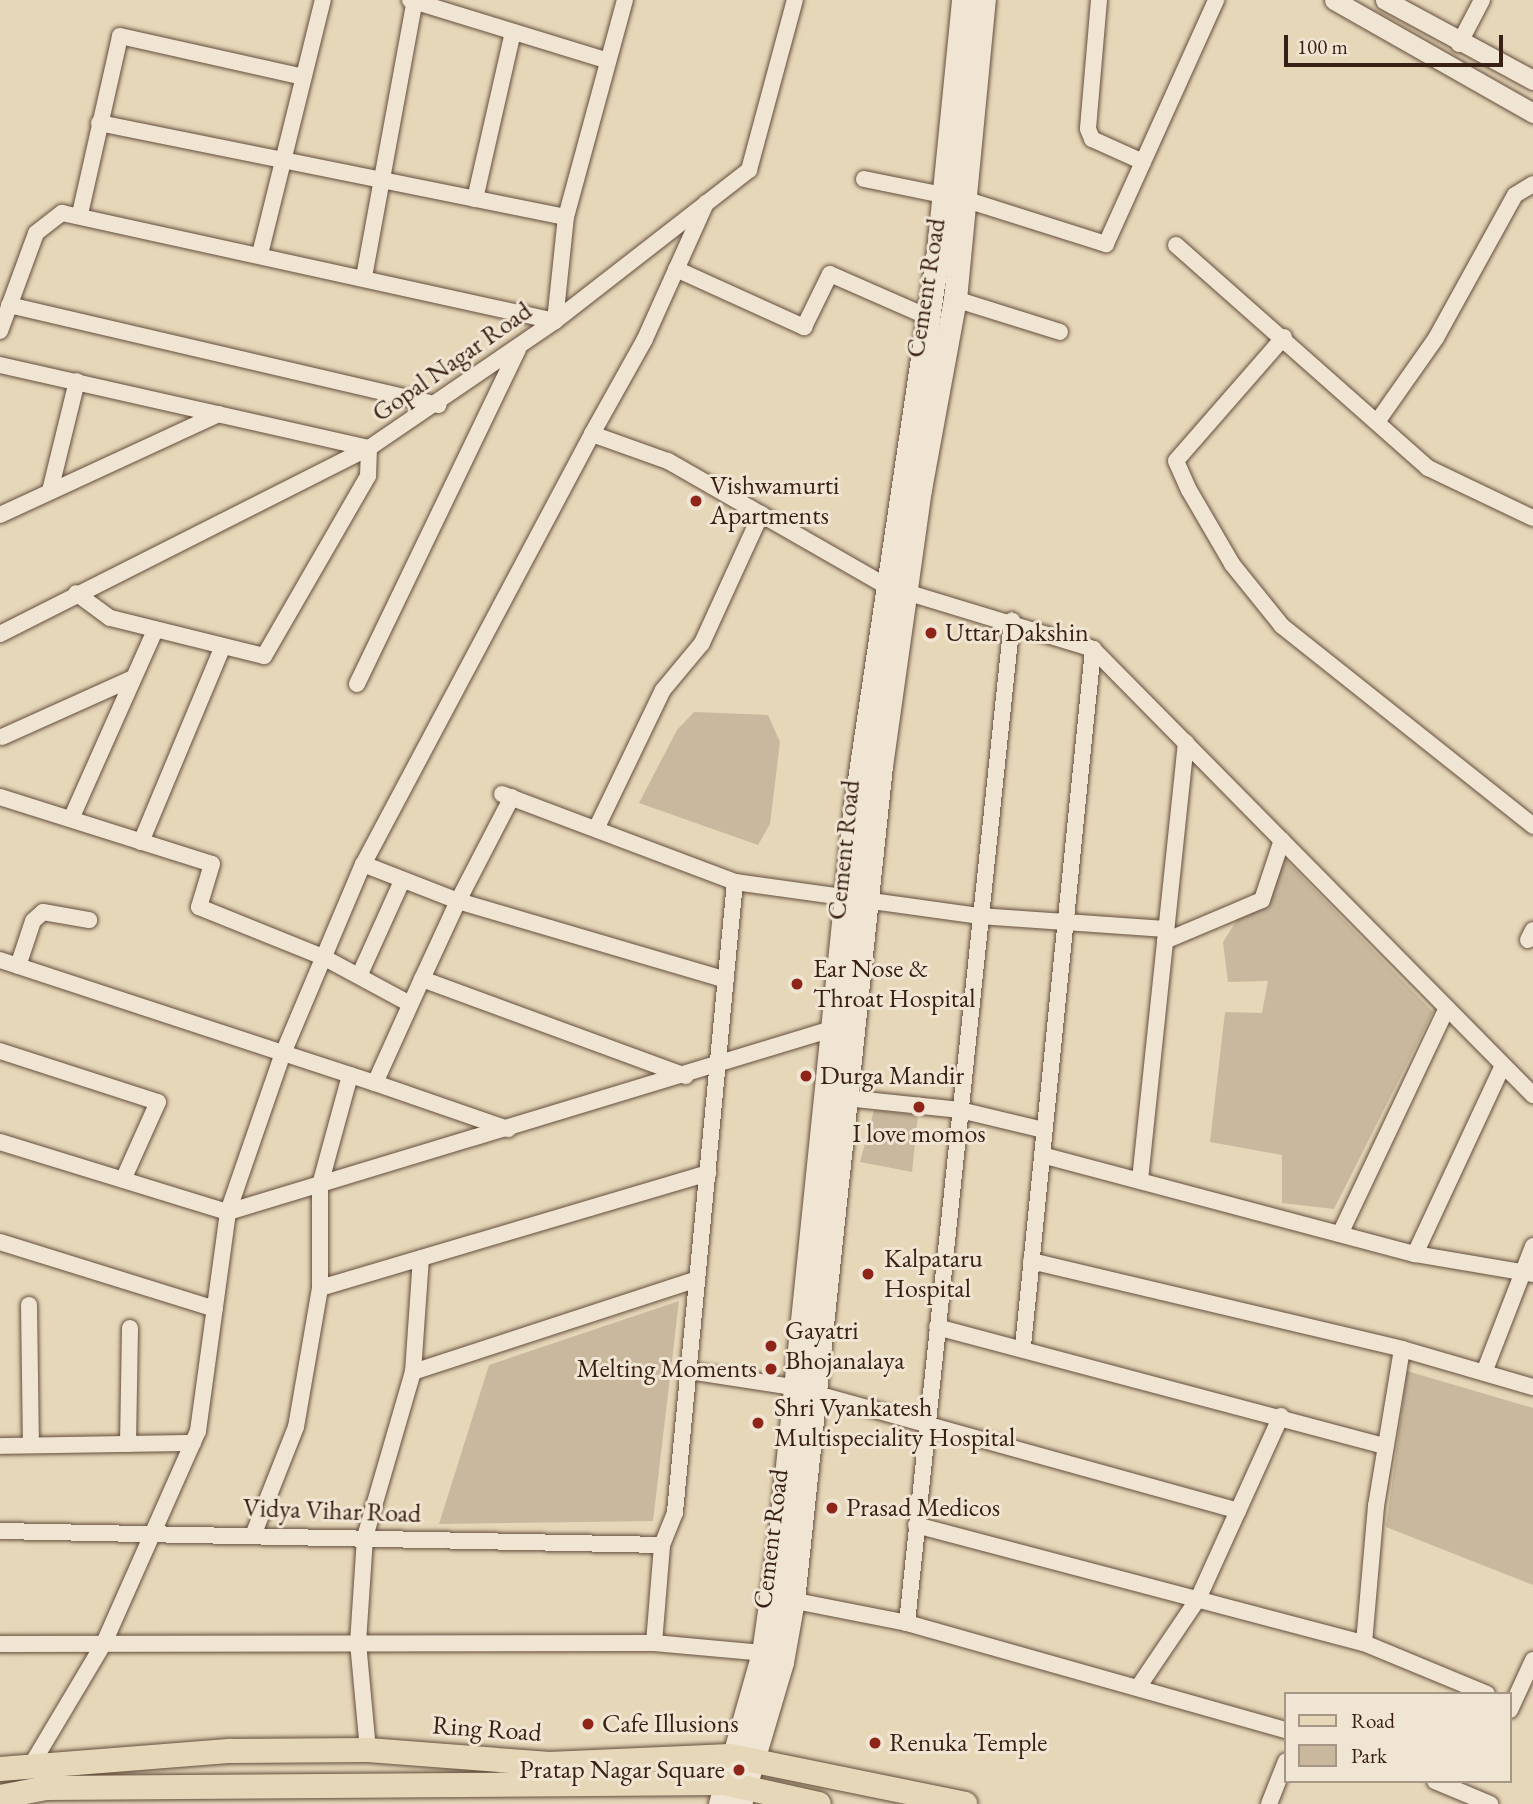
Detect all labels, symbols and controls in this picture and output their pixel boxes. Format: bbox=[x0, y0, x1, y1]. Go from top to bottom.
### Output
scale bar bbox=[1288, 21, 1507, 65]
text: 100 m bbox=[1297, 33, 1348, 60]
street label: Cement Road bbox=[900, 216, 952, 360]
street label: Gopal Nagar Road bbox=[366, 295, 538, 429]
place label: Vishwamurti Apartments bbox=[710, 470, 839, 532]
marker: Vishwamurti Apartments bbox=[688, 493, 704, 509]
place label: Uttar Dakshin bbox=[945, 617, 1089, 649]
marker: Uttar Dakshin bbox=[923, 625, 939, 641]
street label: Cement Road bbox=[821, 779, 867, 921]
place label: Ear Nose & Throat Hospital bbox=[813, 953, 976, 1014]
marker: Ear Nose & Throat Hospital bbox=[787, 974, 807, 994]
place label: Durga Mandir bbox=[820, 1060, 964, 1092]
marker: Durga Mandir bbox=[798, 1068, 814, 1084]
marker: I love momos bbox=[911, 1099, 927, 1115]
place label: I love momos bbox=[852, 1118, 986, 1150]
place label: Kalpataru Hospital bbox=[884, 1243, 983, 1304]
marker: Kalpataru Hospital bbox=[858, 1264, 878, 1284]
place label: Gayatri Bhojanalaya bbox=[785, 1315, 905, 1376]
marker: Gayatri Bhojanalaya bbox=[763, 1338, 779, 1354]
place label: Melting Moments bbox=[577, 1353, 757, 1385]
marker: Melting Moments bbox=[763, 1361, 779, 1377]
place label: Shri Vyankatesh Multispeciality Hospital bbox=[774, 1392, 1015, 1454]
marker: Shri Vyankatesh Multispeciality Hospital bbox=[748, 1413, 768, 1433]
street label: Cement Road bbox=[747, 1467, 795, 1611]
street label: Vidya Vihar Road bbox=[242, 1492, 422, 1530]
place label: Prasad Medicos bbox=[846, 1492, 1000, 1524]
marker: Prasad Medicos bbox=[824, 1500, 840, 1516]
legend bbox=[1284, 1692, 1512, 1783]
text: Road bbox=[1351, 1707, 1395, 1734]
place label: Cafe Illusions bbox=[602, 1708, 739, 1740]
street label: Ring Road bbox=[431, 1710, 543, 1748]
marker: Cafe Illusions bbox=[580, 1716, 596, 1732]
place label: Renuka Temple bbox=[889, 1727, 1047, 1759]
marker: Renuka Temple bbox=[867, 1735, 883, 1751]
text: Park bbox=[1351, 1742, 1387, 1769]
place label: Pratap Nagar Square bbox=[519, 1754, 725, 1786]
marker: Pratap Nagar Square bbox=[731, 1762, 747, 1778]

